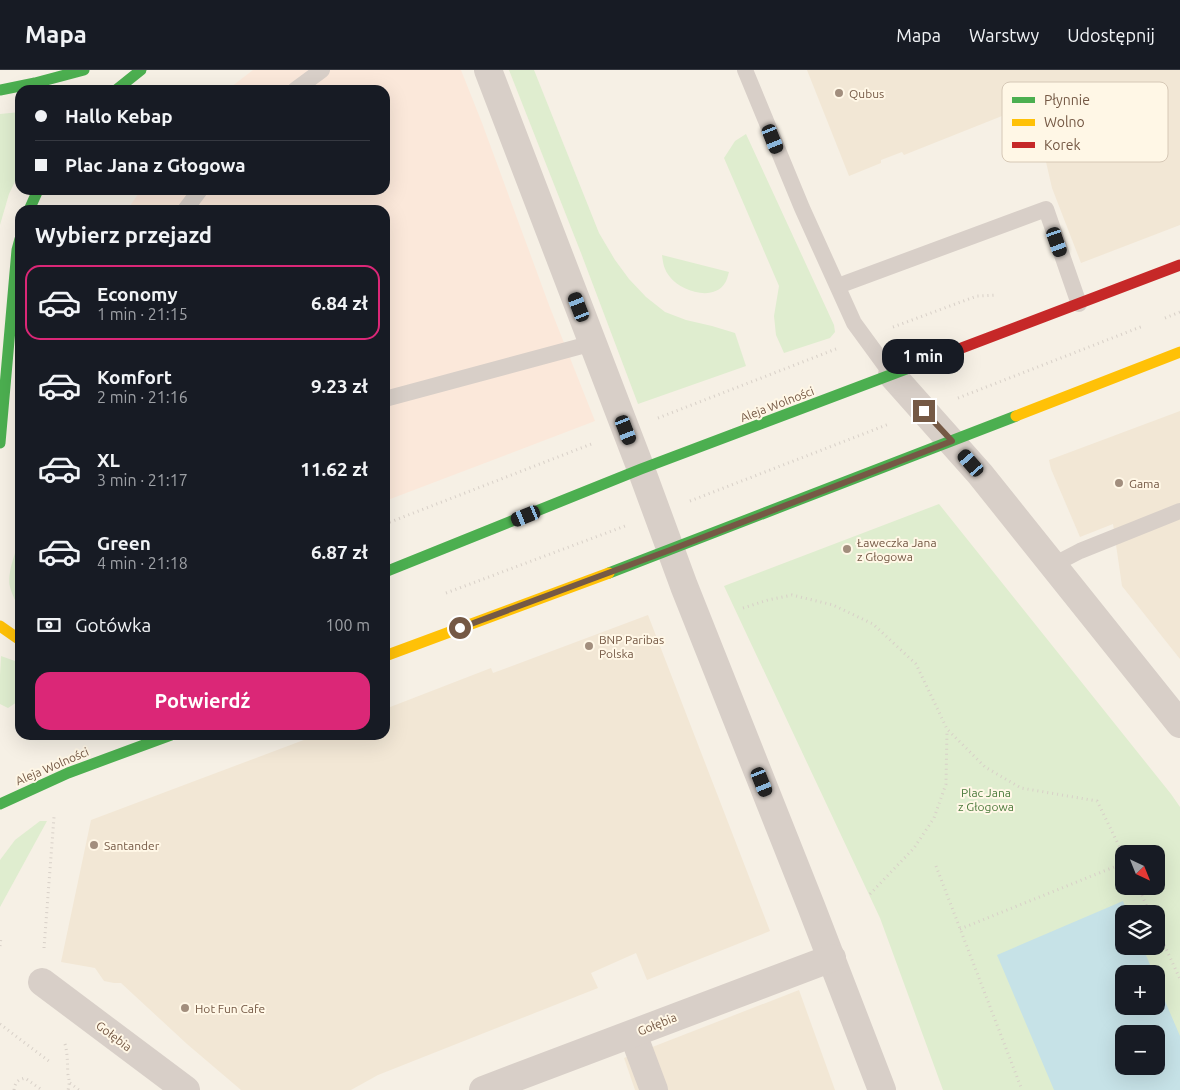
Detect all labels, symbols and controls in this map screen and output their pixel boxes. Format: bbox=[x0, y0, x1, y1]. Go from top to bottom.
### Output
text: Mapa bbox=[25, 21, 87, 48]
text: Mapa bbox=[896, 25, 941, 45]
text: Warstwy bbox=[969, 25, 1039, 45]
text: Udostępnij bbox=[1067, 25, 1155, 45]
legend bbox=[1002, 82, 1168, 162]
marker: Qubus bbox=[833, 87, 845, 99]
place label: Qubus bbox=[849, 87, 884, 100]
text: Płynnie bbox=[1044, 92, 1090, 108]
text: Hallo Kebap bbox=[65, 105, 173, 127]
text: Wolno bbox=[1044, 114, 1085, 130]
car bbox=[760, 122, 785, 156]
text: Korek bbox=[1044, 137, 1081, 153]
text: Plac Jana z Głogowa bbox=[65, 154, 246, 176]
text: Wybierz przejazd bbox=[35, 222, 212, 247]
car bbox=[1045, 225, 1068, 259]
icon: car bbox=[37, 280, 82, 325]
text: Economy bbox=[97, 283, 178, 305]
car bbox=[566, 290, 591, 324]
text: 6.84 zł bbox=[311, 292, 368, 314]
text: 1 min · 21:15 bbox=[97, 305, 188, 323]
callout: 1 min bbox=[883, 338, 965, 374]
text: 1 min bbox=[903, 347, 943, 365]
icon: car bbox=[37, 363, 82, 408]
text: Komfort bbox=[97, 366, 172, 388]
text: 9.23 zł bbox=[311, 375, 368, 397]
street label: Aleja Wolności bbox=[738, 384, 816, 424]
text: 2 min · 21:16 bbox=[97, 388, 188, 406]
route end bbox=[913, 400, 935, 422]
car bbox=[613, 413, 638, 447]
icon: car bbox=[37, 446, 82, 491]
car bbox=[955, 447, 986, 479]
text: XL bbox=[97, 449, 120, 471]
text: 11.62 zł bbox=[300, 458, 368, 480]
text: 3 min · 21:17 bbox=[97, 471, 188, 489]
marker: Gama bbox=[1113, 477, 1125, 489]
place label: Gama bbox=[1129, 477, 1160, 490]
car bbox=[509, 503, 542, 529]
icon: car bbox=[37, 529, 82, 574]
text: Green bbox=[97, 532, 151, 554]
place label: Ławeczka Jana z Głogowa bbox=[857, 536, 937, 563]
text: 6.87 zł bbox=[311, 541, 368, 563]
marker: Ławeczka Jana z Głogowa bbox=[841, 543, 853, 555]
text: 4 min · 21:18 bbox=[97, 554, 188, 572]
icon: cash bbox=[35, 611, 63, 639]
text: Gotówka bbox=[75, 614, 151, 636]
text: 100 m bbox=[325, 616, 370, 634]
route start bbox=[449, 617, 471, 639]
place label: BNP Paribas Polska bbox=[599, 633, 664, 660]
marker: BNP Paribas Polska bbox=[583, 640, 595, 652]
button: Potwierdź bbox=[35, 672, 370, 730]
street label: Aleja Wolności bbox=[14, 745, 91, 787]
car bbox=[749, 765, 774, 799]
park label: Plac Jana z Głogowa bbox=[958, 786, 1014, 813]
marker: Santander bbox=[88, 839, 100, 851]
place label: Santander bbox=[104, 839, 160, 852]
north arrow bbox=[1115, 845, 1165, 895]
map controls bbox=[1115, 845, 1165, 1075]
button: layers bbox=[1115, 905, 1165, 955]
button: + bbox=[1115, 965, 1165, 1015]
marker: Hot Fun Cafe bbox=[179, 1002, 191, 1014]
place label: Hot Fun Cafe bbox=[195, 1002, 265, 1015]
street label: Gołębia bbox=[636, 1010, 678, 1038]
street label: Gołębia bbox=[94, 1018, 134, 1054]
button: − bbox=[1115, 1025, 1165, 1075]

